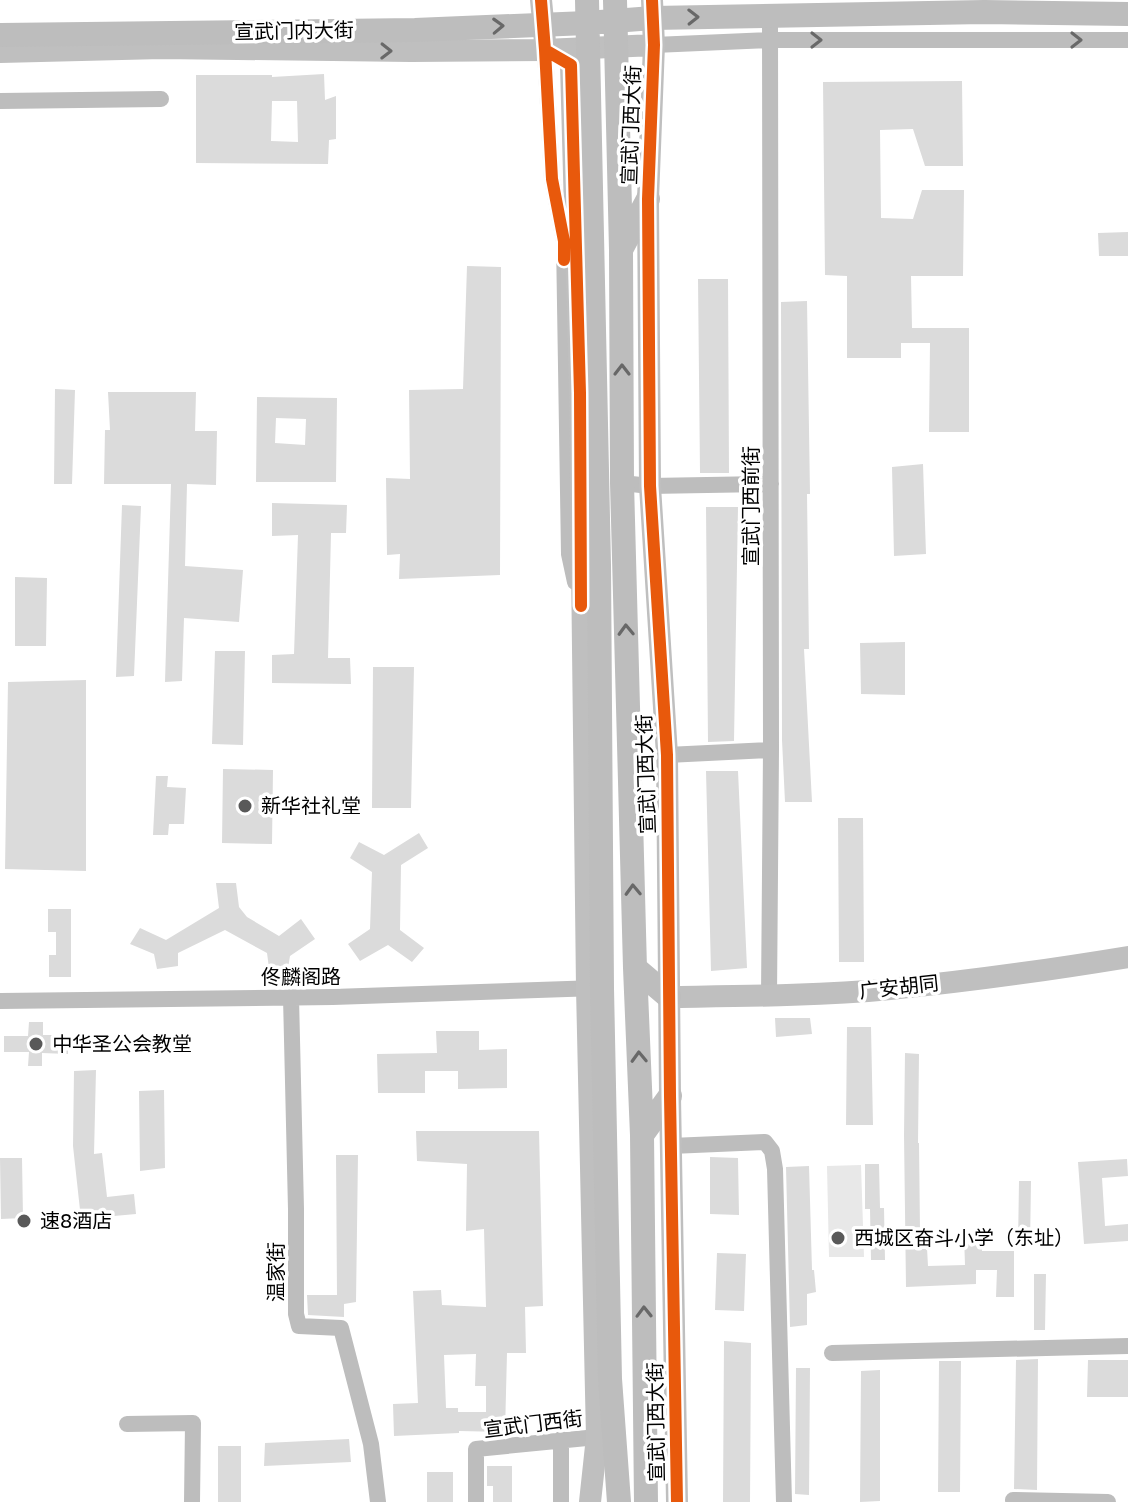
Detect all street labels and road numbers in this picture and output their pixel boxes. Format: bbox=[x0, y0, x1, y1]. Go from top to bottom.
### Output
street label: 宣武门内大街 bbox=[234, 17, 354, 43]
street label: 宣武门西大街 bbox=[616, 65, 644, 185]
street label: 宣武门西前街 bbox=[738, 446, 762, 566]
street label: 宣武门西大街 bbox=[631, 714, 659, 834]
street label: 佟麟阁路 bbox=[261, 964, 341, 988]
street label: 广安胡同 bbox=[858, 970, 940, 1002]
street label: 温家街 bbox=[263, 1242, 287, 1302]
street label: 宣武门西大街 bbox=[642, 1362, 668, 1482]
street label: 宣武门西街 bbox=[482, 1405, 584, 1441]

